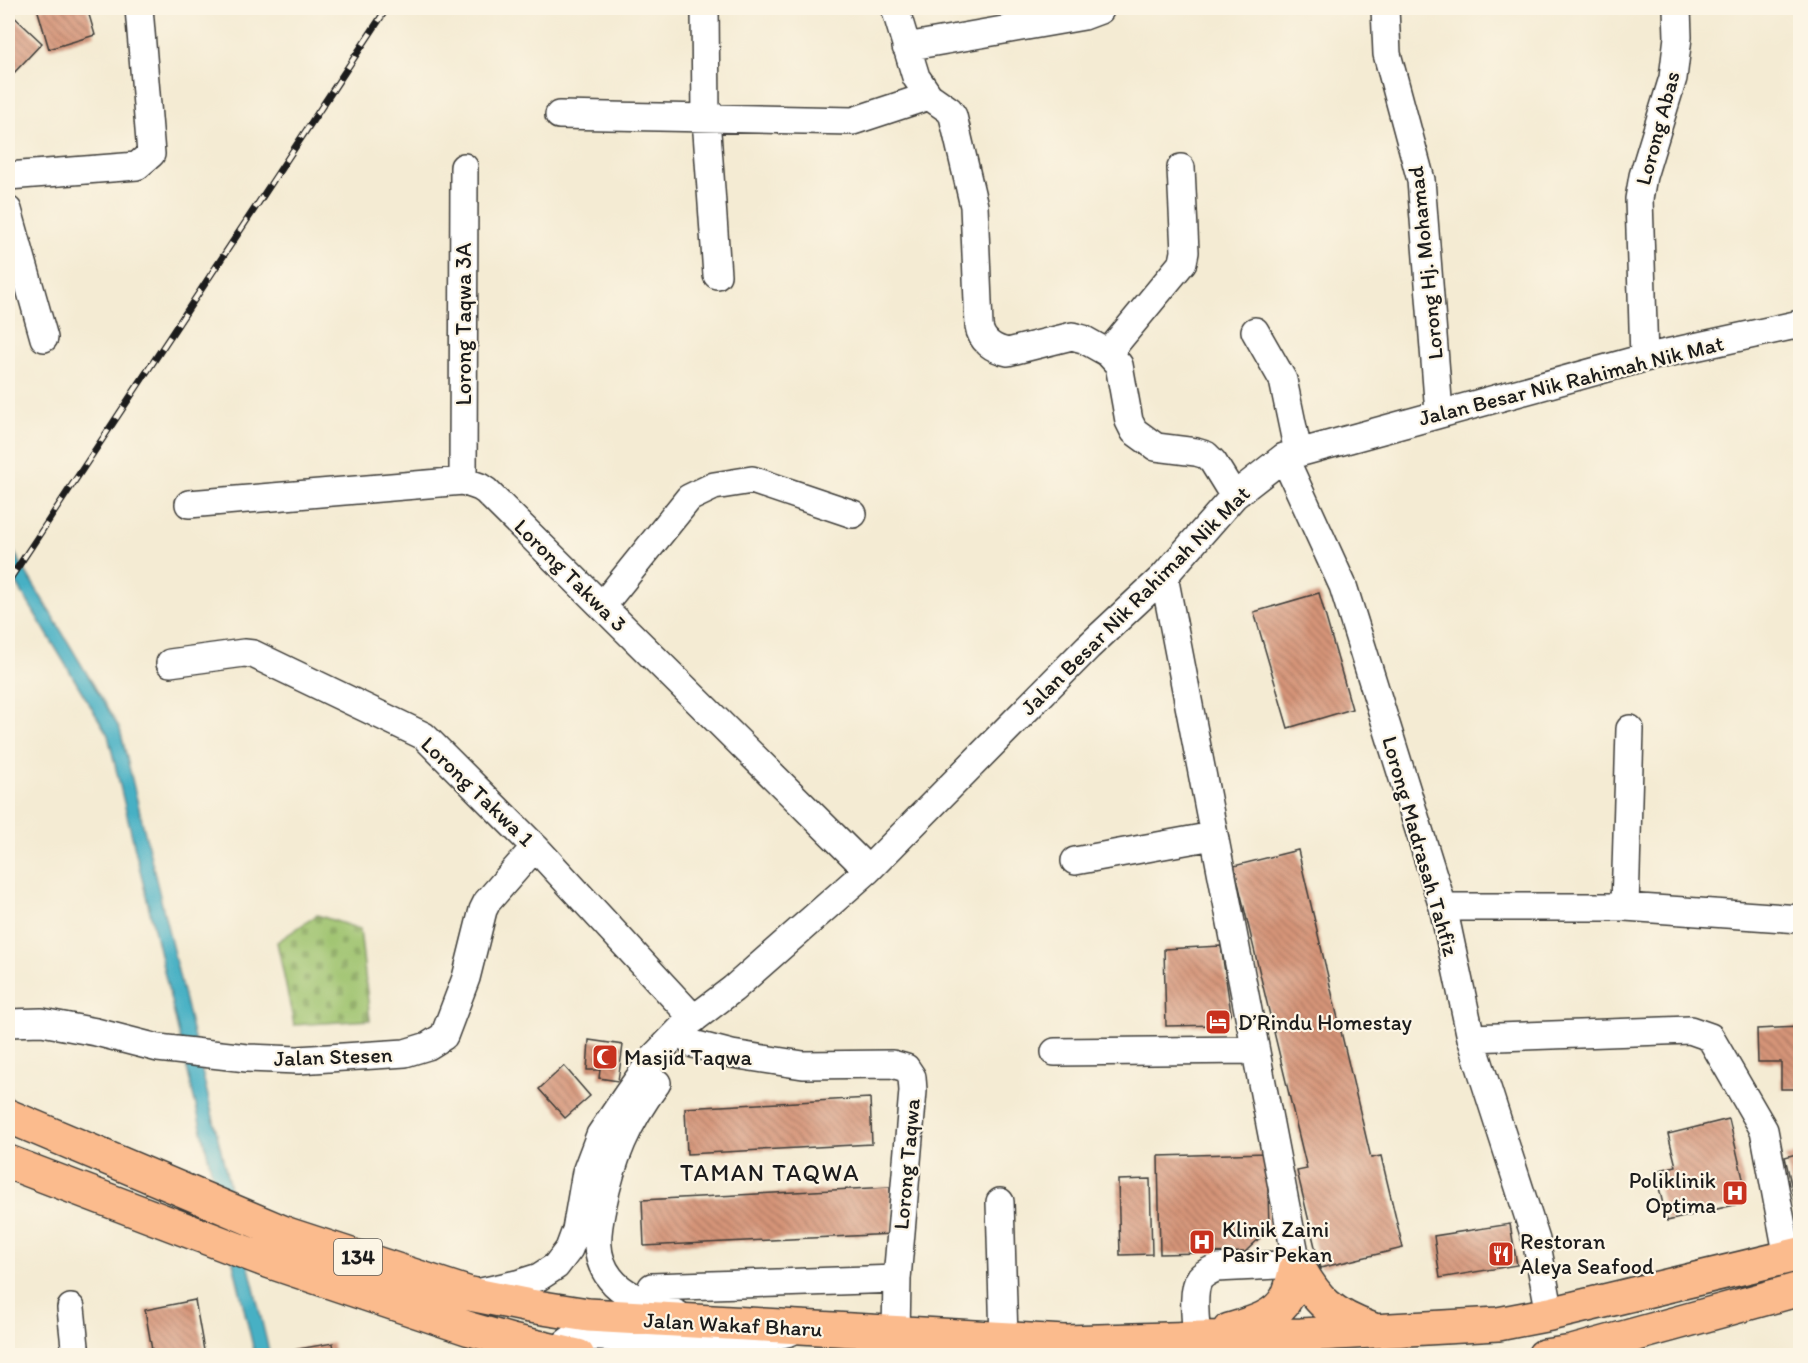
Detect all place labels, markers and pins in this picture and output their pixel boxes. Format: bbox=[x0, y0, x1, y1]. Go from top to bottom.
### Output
hotel icon: D’Rindu Homestay bbox=[1203, 1007, 1233, 1037]
place label: D’Rindu Homestay bbox=[1238, 1009, 1413, 1036]
mosque icon: Masjid Taqwa bbox=[590, 1042, 620, 1072]
place label: Masjid Taqwa bbox=[624, 1044, 753, 1071]
place label: Poliklinik Optima bbox=[1629, 1167, 1716, 1219]
hospital icon: Poliklinik Optima bbox=[1720, 1178, 1750, 1208]
place label: Klinik Zaini Pasir Pekan bbox=[1222, 1216, 1333, 1268]
hospital icon: Klinik Zaini Pasir Pekan bbox=[1187, 1227, 1217, 1257]
place label: Restoran Aleya Seafood bbox=[1520, 1228, 1654, 1280]
restaurant icon: Restoran Aleya Seafood bbox=[1486, 1239, 1516, 1269]

